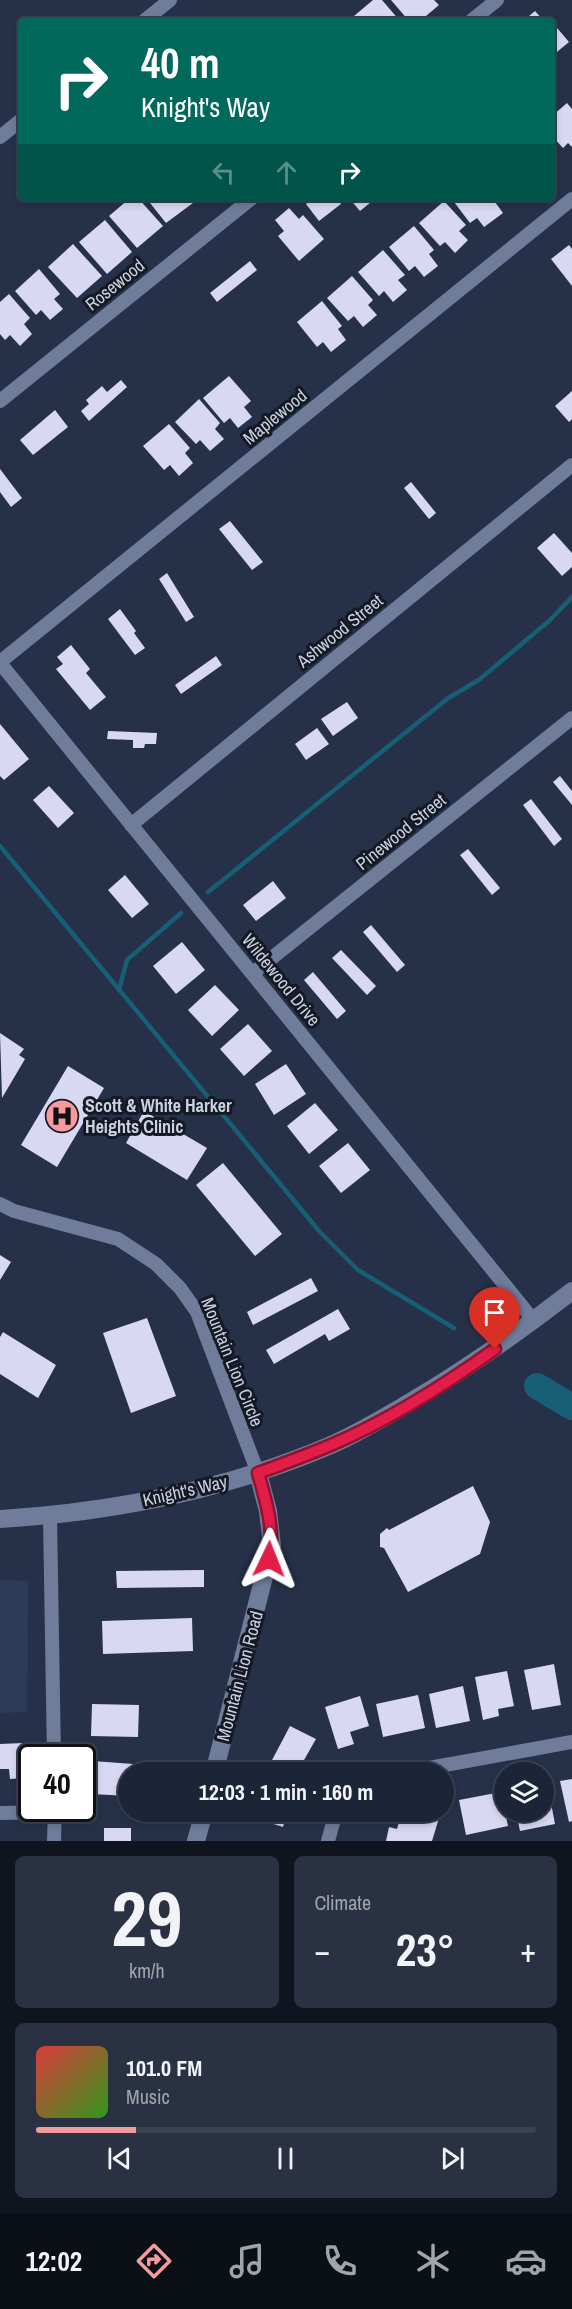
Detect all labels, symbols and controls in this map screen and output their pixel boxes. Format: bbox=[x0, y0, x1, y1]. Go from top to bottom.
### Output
text: 40 m bbox=[141, 35, 220, 91]
icon: right bbox=[42, 42, 120, 120]
text: Knight's Way bbox=[141, 89, 270, 125]
icon: left bbox=[207, 156, 240, 189]
icon: ahead bbox=[270, 156, 303, 189]
icon: right bbox=[333, 156, 366, 189]
street label: Rosewood bbox=[80, 253, 150, 316]
street label: Maplewood bbox=[237, 383, 312, 450]
street label: Ashwood Street bbox=[291, 588, 388, 674]
street label: Pinewood Street bbox=[350, 788, 451, 876]
street label: Wildewood Drive bbox=[236, 928, 326, 1031]
place label: Scott & White Harker Heights Clinic bbox=[85, 1093, 232, 1139]
hospital icon: Scott & White Harker Heights Clinic bbox=[44, 1098, 80, 1134]
pin bbox=[469, 1287, 520, 1349]
street label: Mountain Lion Circle bbox=[195, 1294, 270, 1430]
icon: arrive bbox=[478, 1296, 511, 1329]
street label: Knight's Way bbox=[140, 1469, 230, 1512]
position arrow bbox=[237, 1527, 301, 1591]
street label: Mountain Lion Road bbox=[210, 1608, 269, 1744]
speed limit sign: 40 bbox=[18, 1744, 96, 1822]
map controls bbox=[494, 1762, 554, 1822]
button: layers bbox=[494, 1762, 554, 1822]
text: 12:03 · 1 min · 160 m bbox=[199, 1777, 373, 1807]
text: 29 bbox=[111, 1865, 182, 1970]
text: Climate bbox=[315, 1889, 371, 1916]
text: 23° bbox=[396, 1919, 455, 1980]
text: − bbox=[315, 1928, 330, 1972]
text: + bbox=[520, 1928, 536, 1972]
text: km/h bbox=[129, 1957, 165, 1984]
text: 101.0 FM bbox=[126, 2053, 202, 2083]
text: Music bbox=[126, 2083, 170, 2110]
icon: previous bbox=[103, 2142, 136, 2175]
icon: pause bbox=[269, 2142, 302, 2175]
icon: next bbox=[436, 2142, 469, 2175]
icon: directions bbox=[133, 2240, 175, 2282]
icon: music bbox=[226, 2240, 268, 2282]
icon: phone bbox=[319, 2240, 361, 2282]
icon: climate bbox=[412, 2240, 454, 2282]
icon: car bbox=[505, 2240, 547, 2282]
text: 12:02 bbox=[25, 2243, 82, 2279]

